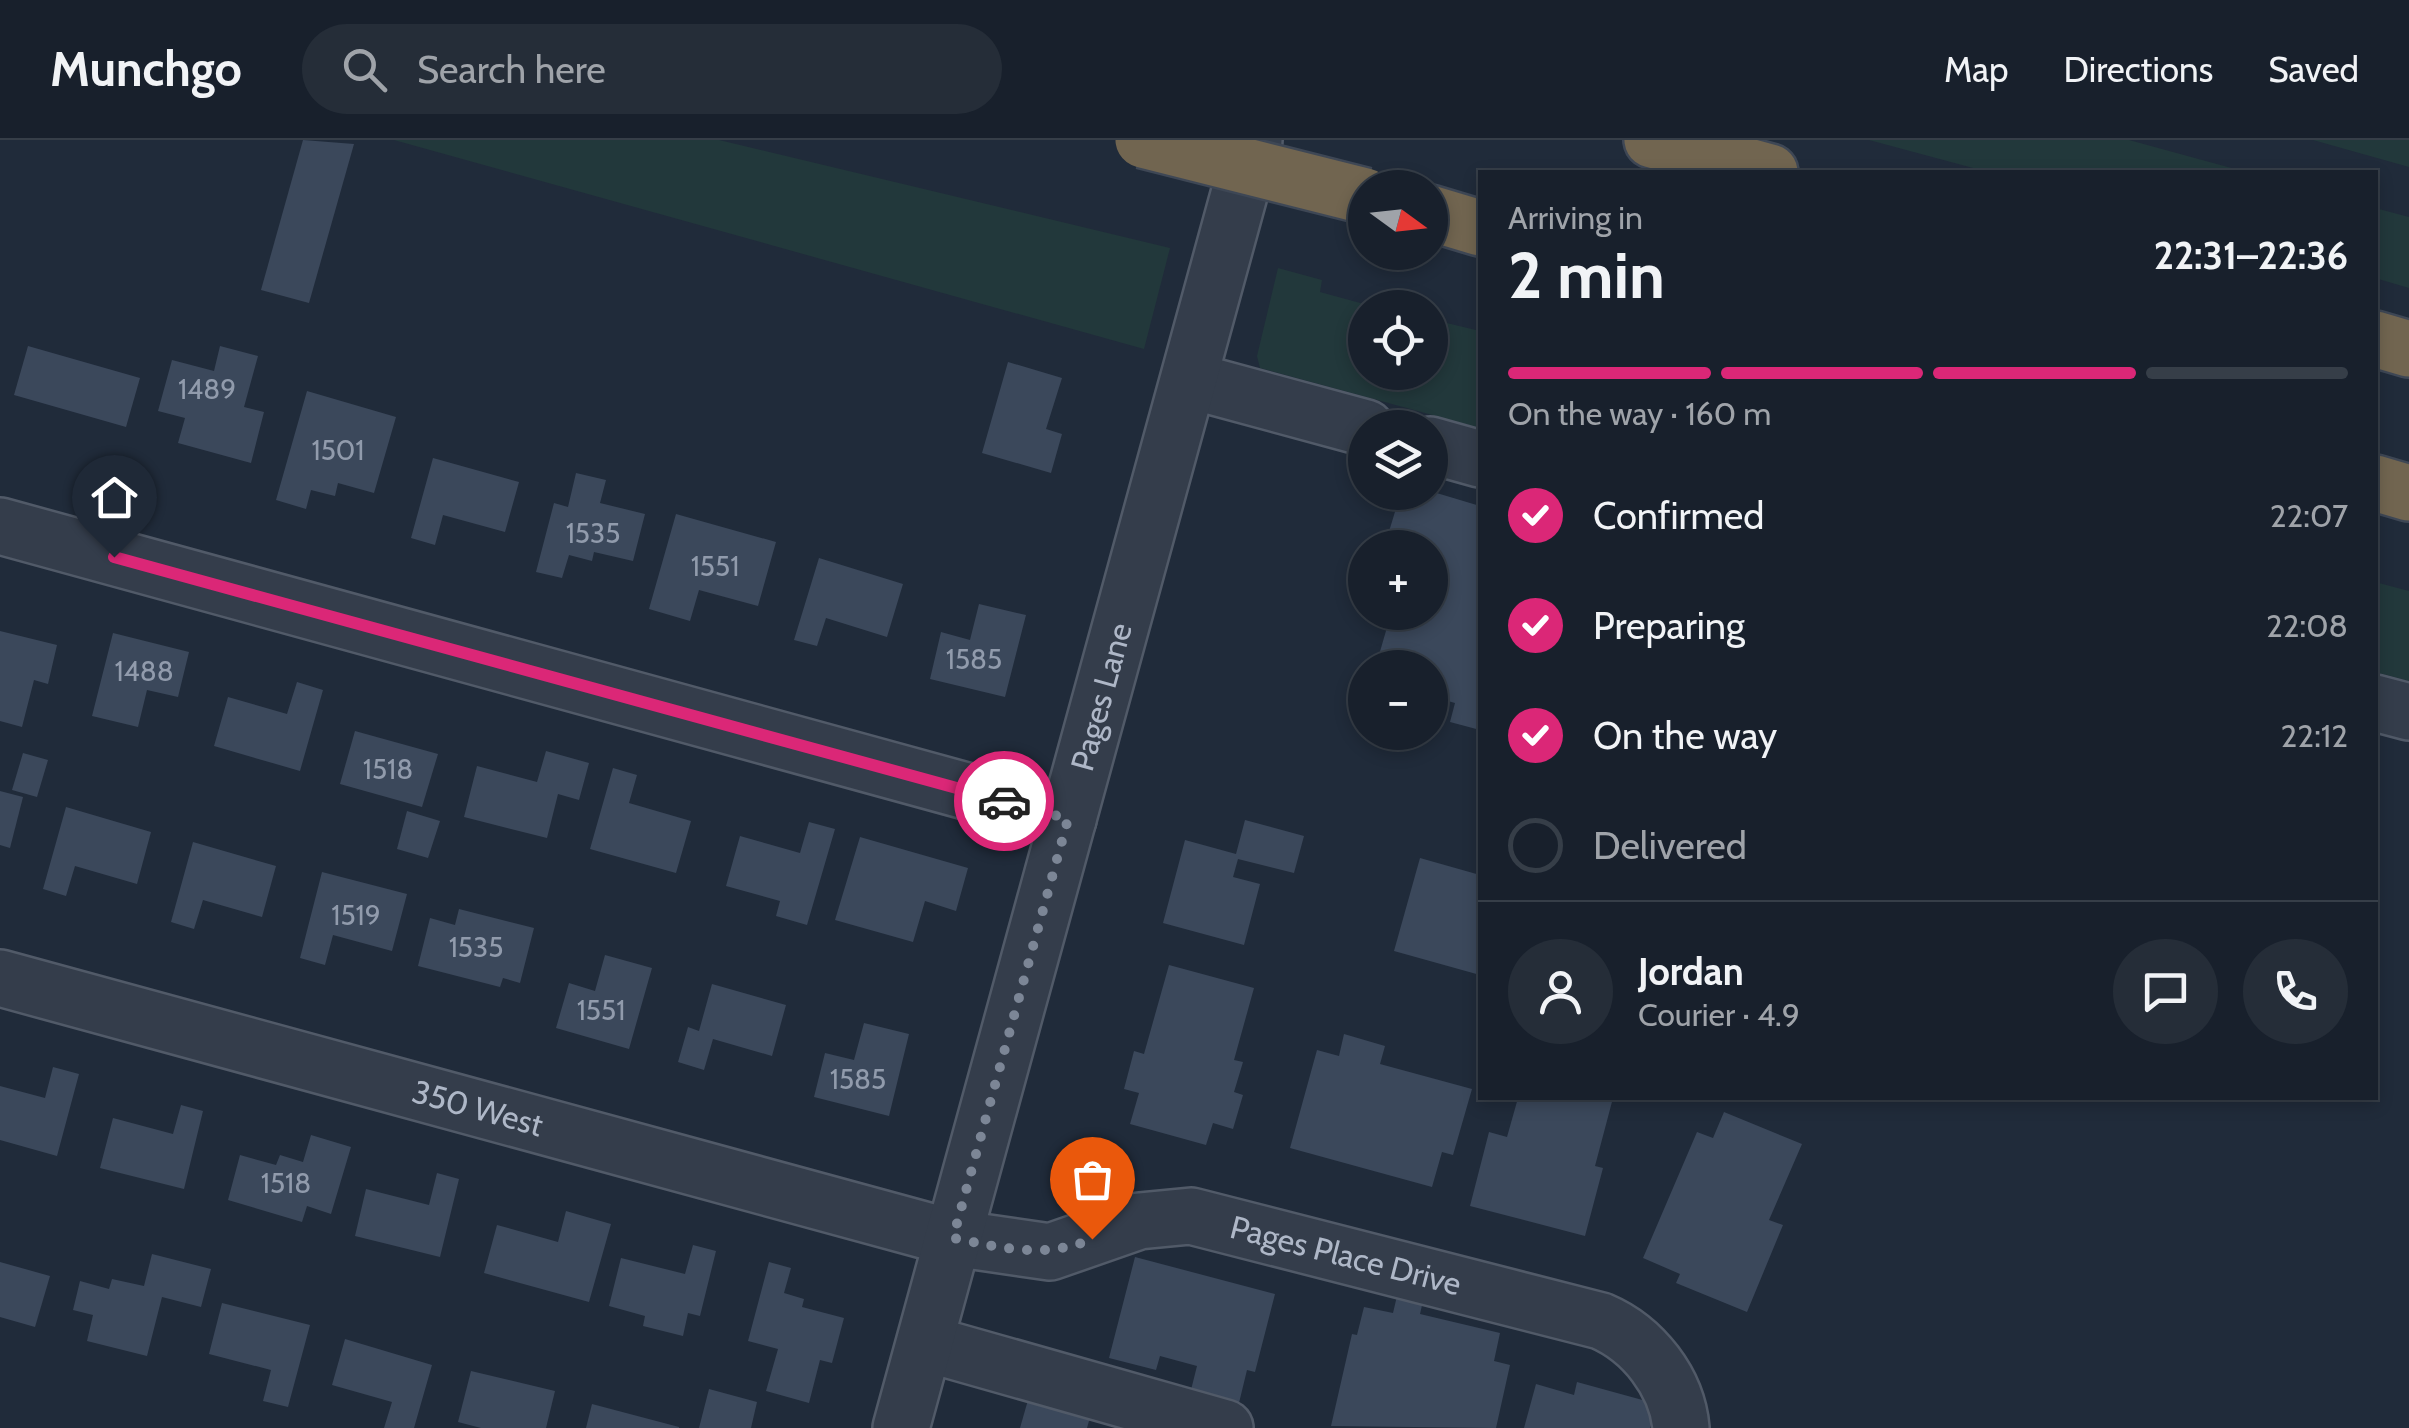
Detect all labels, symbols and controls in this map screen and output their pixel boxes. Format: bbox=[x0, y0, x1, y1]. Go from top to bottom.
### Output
search box bbox=[302, 24, 1002, 114]
text: Munchgo bbox=[50, 40, 242, 98]
icon: search bbox=[337, 42, 392, 97]
text: Search here bbox=[417, 46, 606, 93]
text: Map bbox=[1944, 48, 2009, 91]
text: Directions bbox=[2064, 48, 2213, 91]
text: Saved bbox=[2268, 48, 2359, 91]
north arrow bbox=[1348, 170, 1448, 270]
map controls bbox=[1348, 170, 1448, 750]
text: Arriving in bbox=[1508, 198, 1643, 237]
text: 22:31–22:36 bbox=[2154, 232, 2348, 279]
text: 2 min bbox=[1508, 235, 1665, 314]
button: locate bbox=[1348, 290, 1448, 390]
house number: 1489 bbox=[178, 372, 236, 406]
text: On the way · 160 m bbox=[1508, 394, 1771, 433]
button: layers bbox=[1348, 410, 1448, 510]
house number: 1501 bbox=[312, 433, 364, 467]
pin bbox=[72, 455, 157, 558]
icon: home bbox=[87, 470, 142, 525]
icon: check bbox=[1508, 488, 1563, 543]
text: Confirmed bbox=[1593, 492, 1764, 539]
text: 22:07 bbox=[2270, 496, 2348, 535]
house number: 1535 bbox=[566, 516, 620, 550]
button: + bbox=[1348, 530, 1448, 630]
house number: 1551 bbox=[691, 549, 739, 583]
icon: check bbox=[1508, 598, 1563, 653]
text: Preparing bbox=[1593, 602, 1745, 649]
text: 22:08 bbox=[2266, 606, 2348, 645]
street label: Pages Lane bbox=[1062, 619, 1140, 775]
house number: 1585 bbox=[946, 642, 1002, 676]
button: − bbox=[1348, 650, 1448, 750]
house number: 1488 bbox=[114, 654, 174, 688]
icon: check bbox=[1508, 708, 1563, 763]
text: On the way bbox=[1593, 712, 1777, 759]
text: 22:12 bbox=[2281, 716, 2348, 755]
courier bbox=[954, 751, 1054, 851]
house number: 1518 bbox=[363, 752, 413, 786]
icon: car bbox=[977, 774, 1032, 829]
text: Delivered bbox=[1593, 822, 1747, 869]
house number: 1519 bbox=[331, 898, 381, 932]
house number: 1535 bbox=[449, 930, 503, 964]
button: person bbox=[1508, 939, 1613, 1044]
button: chat bbox=[2113, 939, 2218, 1044]
button: phone bbox=[2243, 939, 2348, 1044]
text: Jordan bbox=[1638, 948, 1744, 995]
house number: 1551 bbox=[577, 993, 625, 1027]
text: Courier · 4.9 bbox=[1638, 995, 1800, 1034]
house number: 1585 bbox=[830, 1062, 886, 1096]
street label: 350 West bbox=[408, 1071, 547, 1144]
pin bbox=[1050, 1137, 1135, 1240]
icon: bag bbox=[1065, 1152, 1120, 1207]
house number: 1518 bbox=[261, 1166, 311, 1200]
street label: Pages Place Drive bbox=[1226, 1207, 1465, 1303]

